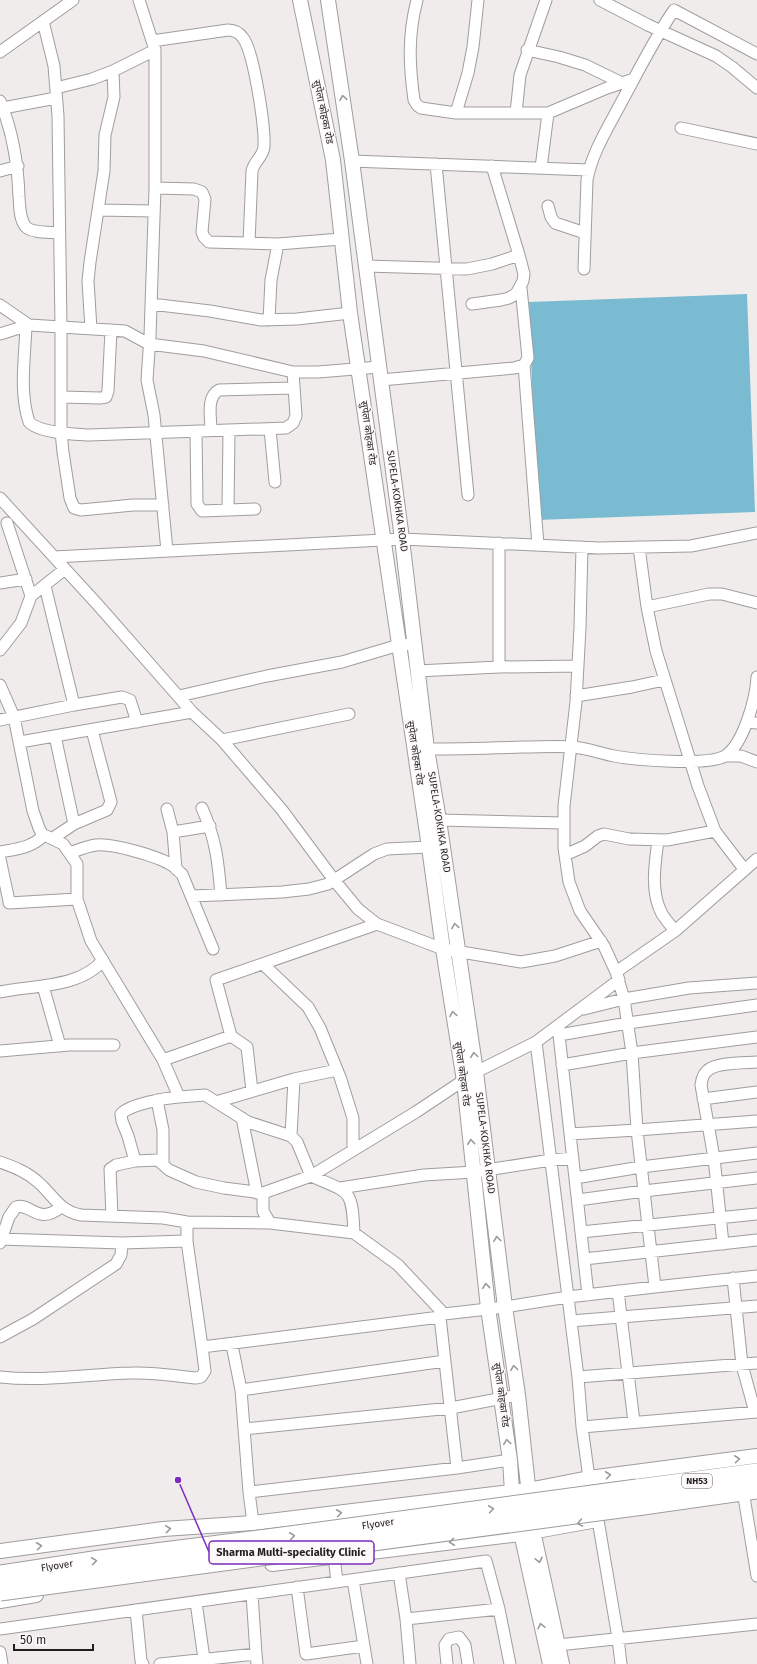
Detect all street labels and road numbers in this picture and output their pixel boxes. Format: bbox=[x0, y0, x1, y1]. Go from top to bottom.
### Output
street label: सुपेला कोहका रोड bbox=[310, 79, 336, 146]
street label: सुपेला कोहका रोड bbox=[358, 400, 379, 467]
street label: SUPELA-KOKHKA ROAD bbox=[384, 449, 410, 553]
street label: सुपेला कोहका रोड bbox=[404, 720, 426, 787]
street label: SUPELA-KOKHKA ROAD bbox=[425, 770, 453, 874]
street label: सुपेला कोहका रोड bbox=[452, 1041, 473, 1108]
street label: SUPELA-KOKHKA ROAD bbox=[473, 1091, 497, 1195]
street label: सुपेला कोहका रोड bbox=[491, 1362, 512, 1429]
road number: NH53 bbox=[682, 1474, 712, 1488]
street label: Flyover bbox=[361, 1516, 395, 1532]
street label: Flyover bbox=[40, 1558, 74, 1574]

